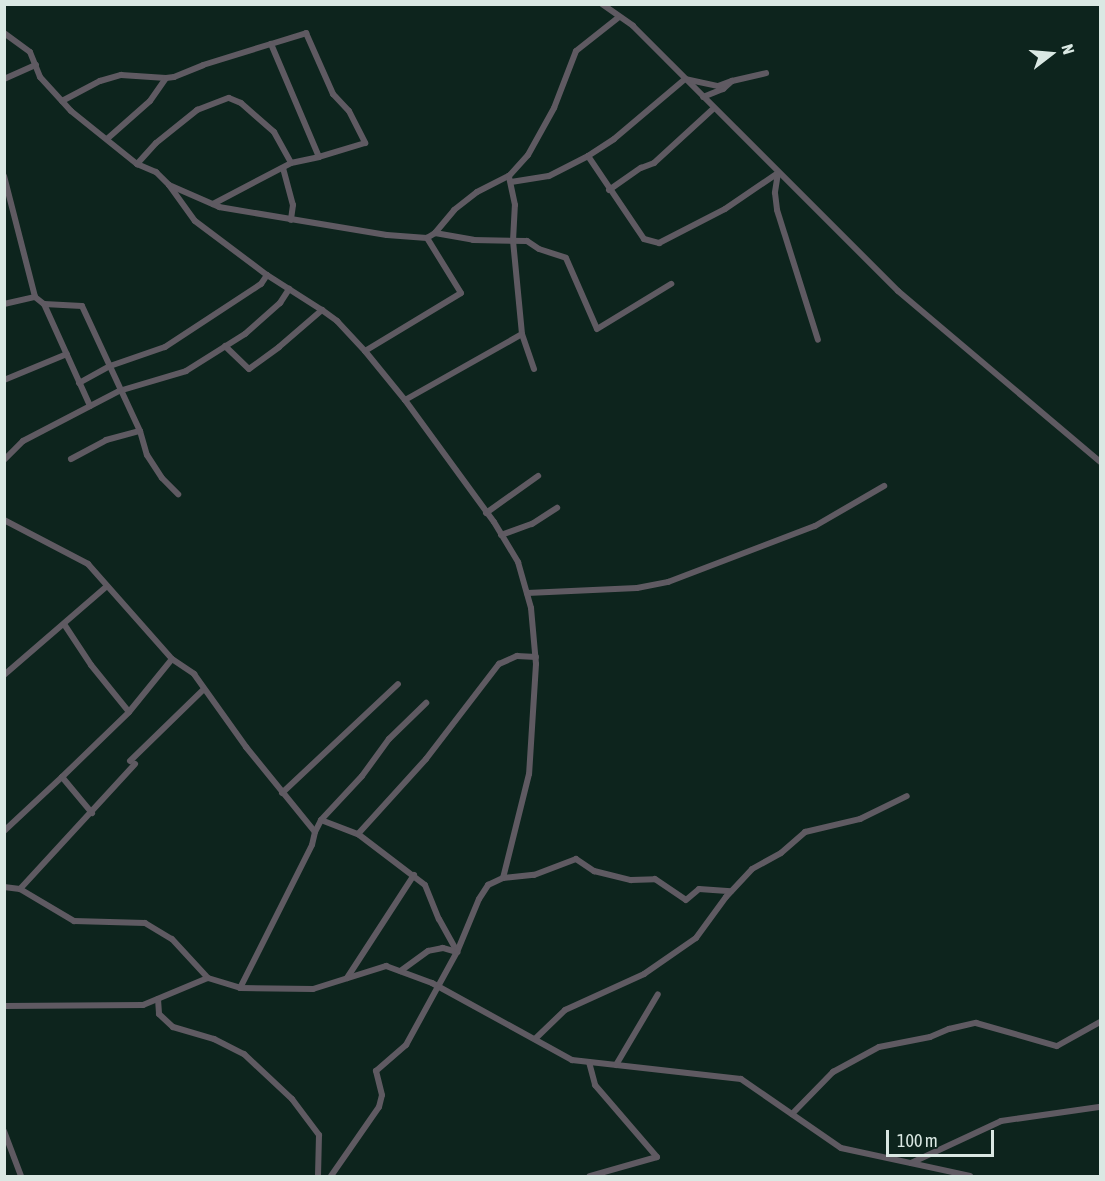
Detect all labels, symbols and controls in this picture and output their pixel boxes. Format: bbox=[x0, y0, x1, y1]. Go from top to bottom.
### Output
north arrow bbox=[1021, 24, 1081, 84]
text: N bbox=[1058, 42, 1078, 56]
scale bar bbox=[889, 1118, 997, 1156]
text: 100 m bbox=[897, 1130, 938, 1151]

